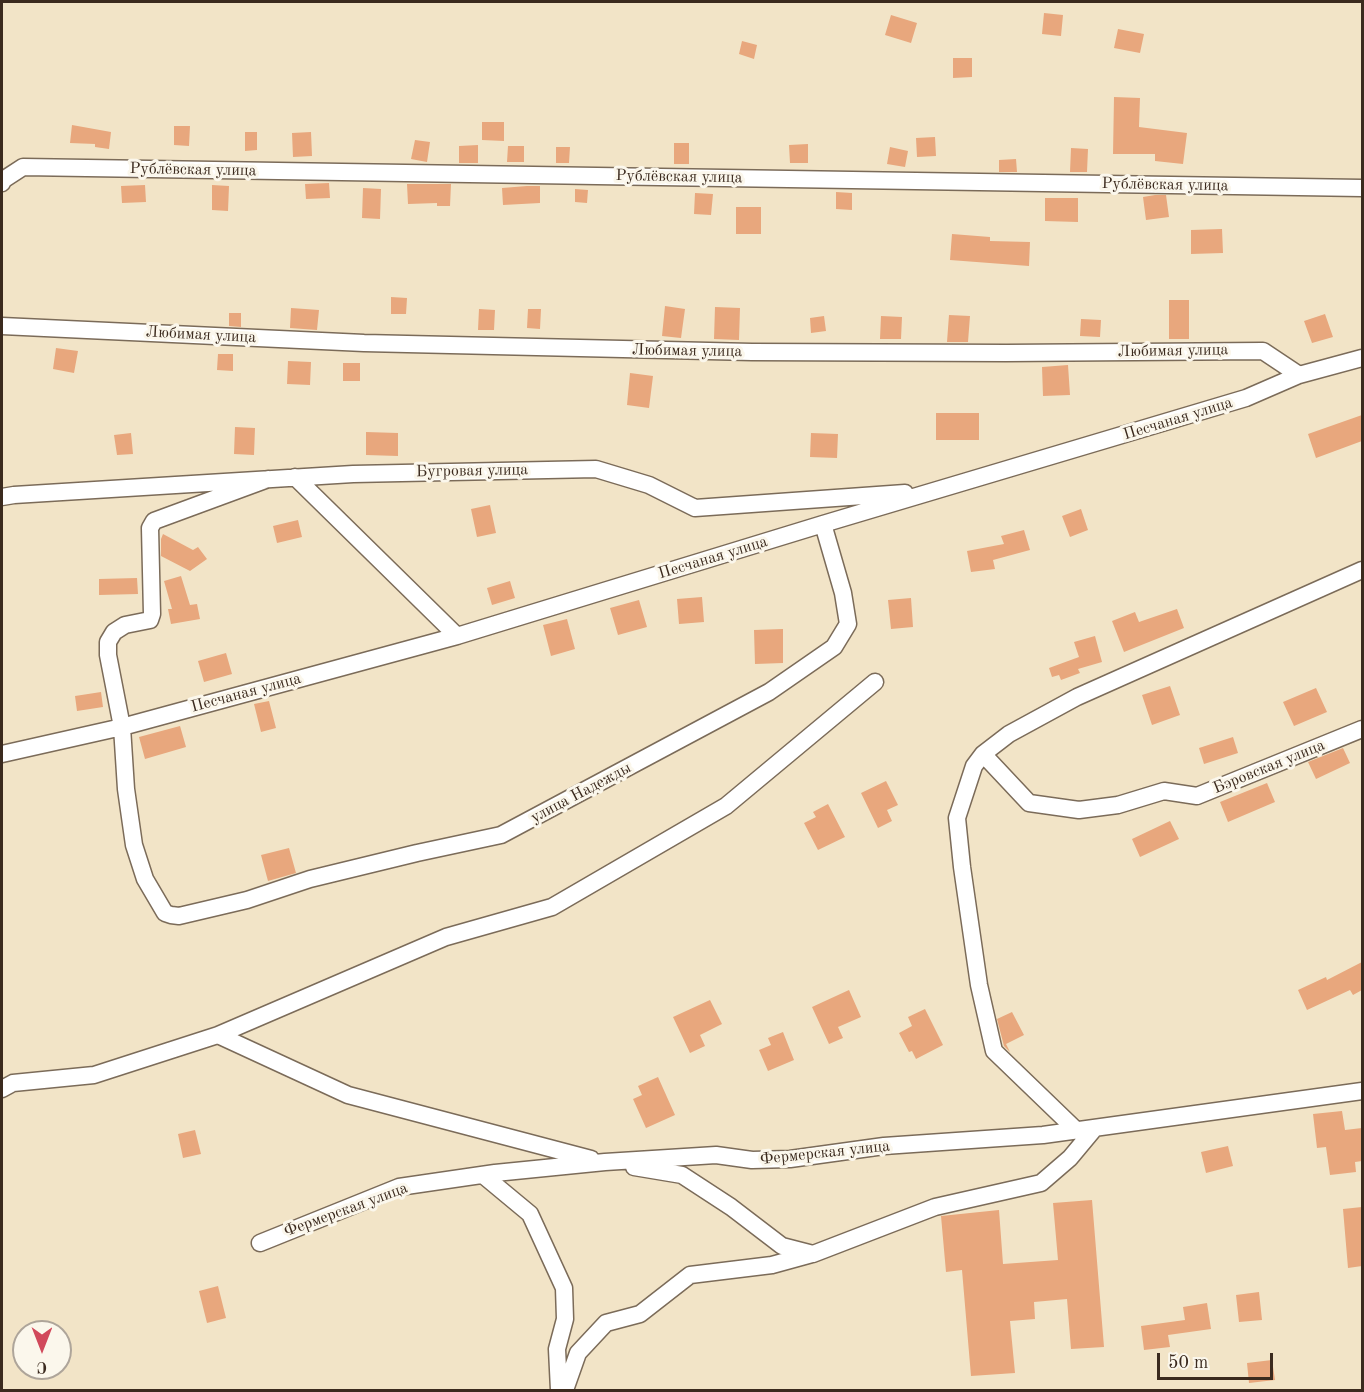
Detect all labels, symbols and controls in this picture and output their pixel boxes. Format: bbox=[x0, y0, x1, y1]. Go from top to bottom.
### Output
street label: Рублёвская улица bbox=[129, 159, 257, 181]
street label: Рублёвская улица bbox=[615, 166, 743, 188]
street label: Рублёвская улица bbox=[1101, 174, 1229, 196]
street label: Любимая улица bbox=[145, 323, 257, 347]
street label: Любимая улица bbox=[632, 340, 742, 362]
street label: Любимая улица bbox=[1118, 340, 1228, 362]
street label: Песчаная улица bbox=[1121, 393, 1235, 445]
street label: Бугровая улица bbox=[416, 460, 528, 482]
street label: Песчаная улица bbox=[656, 532, 770, 584]
street label: Песчаная улица bbox=[189, 669, 303, 717]
street label: Бэровская улица bbox=[1210, 736, 1328, 798]
street label: улица Надежды bbox=[527, 758, 635, 828]
street label: Фермерская улица bbox=[759, 1137, 891, 1169]
street label: Фермерская улица bbox=[281, 1179, 411, 1241]
north arrow bbox=[12, 1320, 72, 1380]
scale bar bbox=[1160, 1341, 1276, 1379]
text: 50 m bbox=[1168, 1354, 1208, 1372]
text: С bbox=[37, 1358, 47, 1374]

